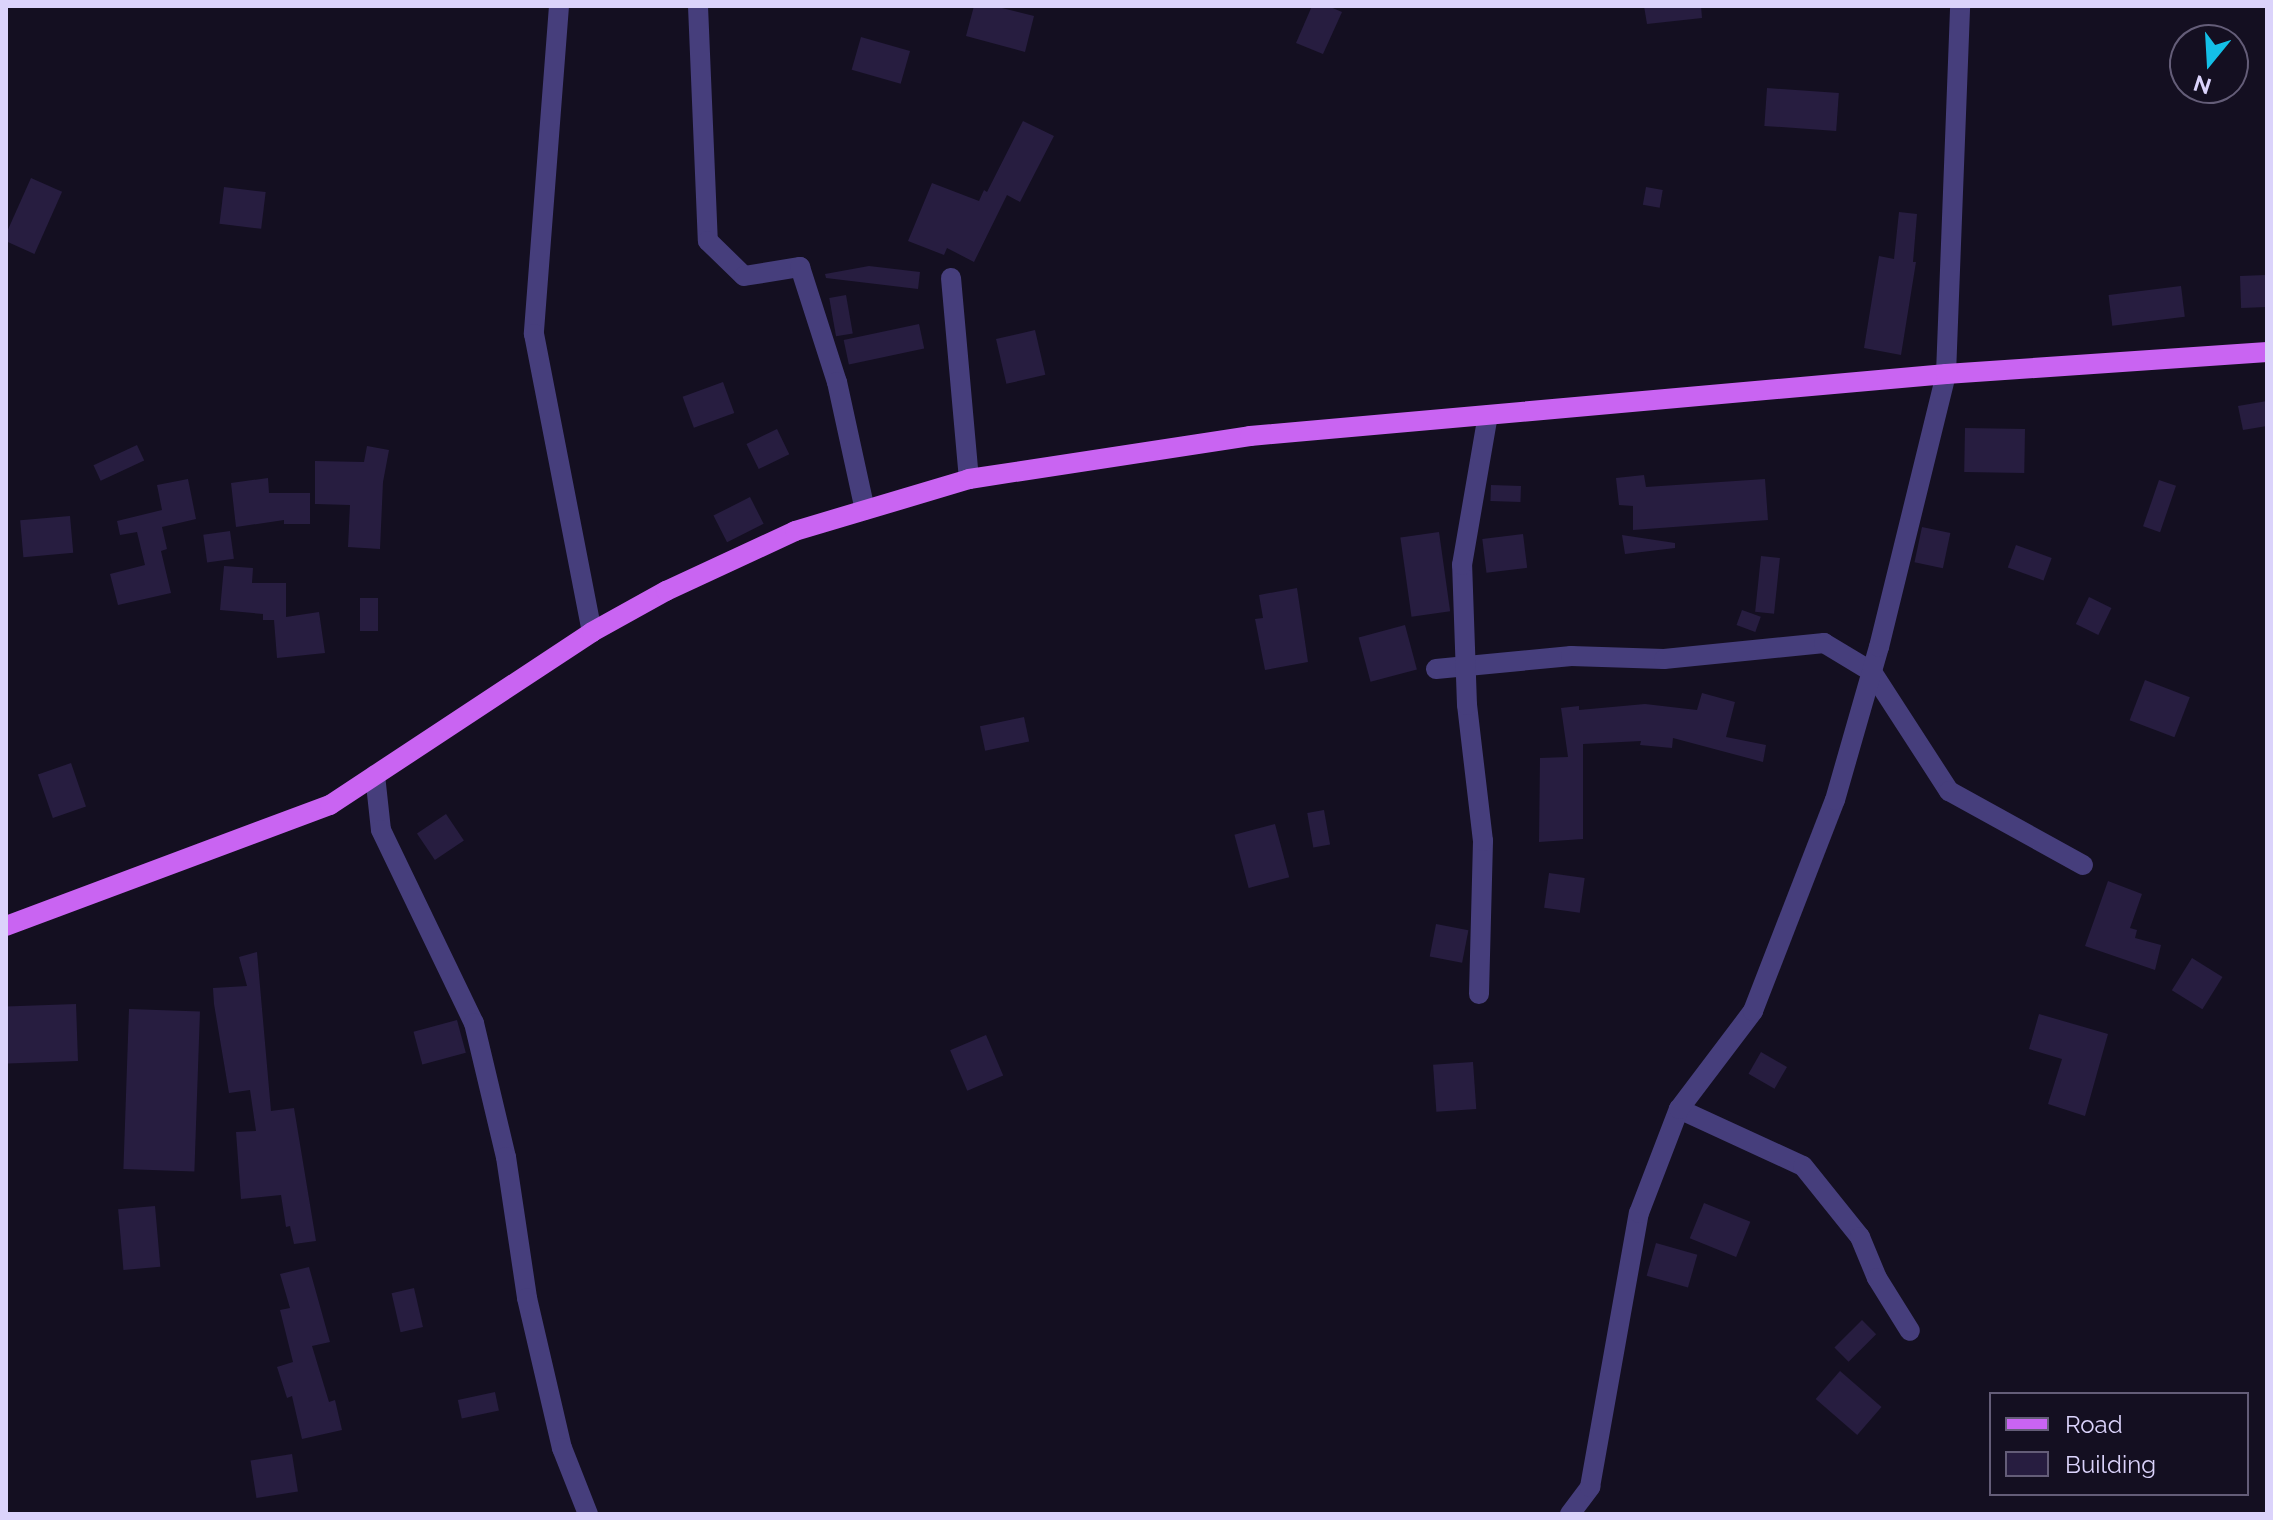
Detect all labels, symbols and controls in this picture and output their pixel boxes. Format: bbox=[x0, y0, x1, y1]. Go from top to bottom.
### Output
north arrow bbox=[2169, 24, 2249, 104]
text: N bbox=[2190, 70, 2214, 100]
legend bbox=[1989, 1392, 2249, 1496]
text: Road bbox=[2065, 1410, 2123, 1439]
text: Building bbox=[2065, 1450, 2156, 1479]

